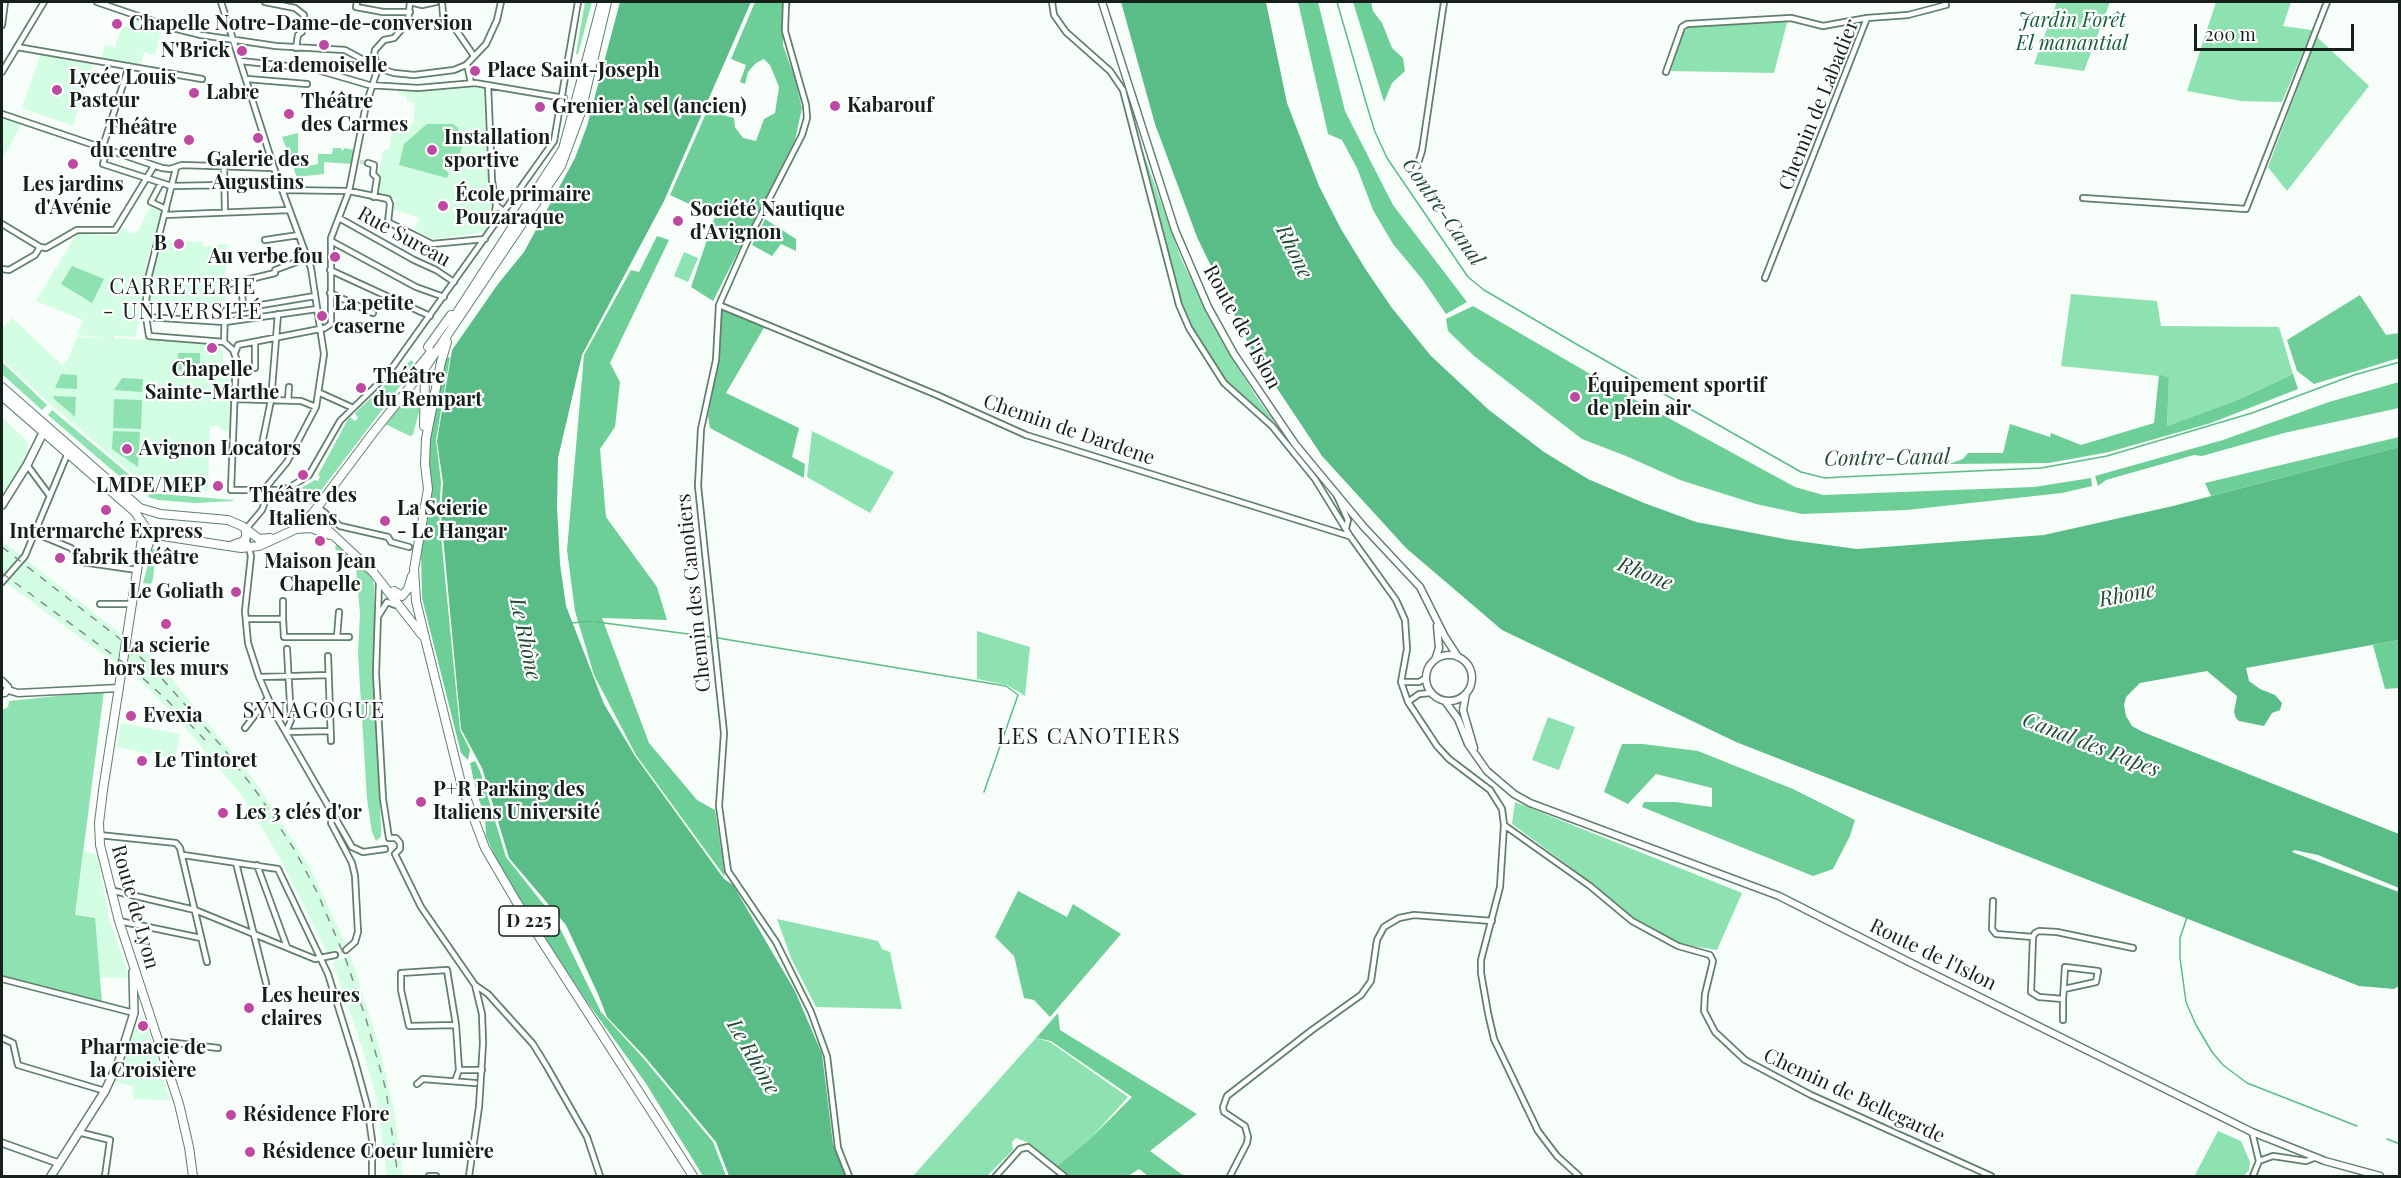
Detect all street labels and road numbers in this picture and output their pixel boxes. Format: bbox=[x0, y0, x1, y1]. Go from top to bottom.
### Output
street label: Chemin de Labadier bbox=[1774, 16, 1864, 194]
street label: Rue Sureau bbox=[353, 202, 455, 272]
street label: Route de l'Islon bbox=[1198, 261, 1286, 393]
street label: Chemin de Dardene bbox=[980, 389, 1158, 471]
street label: Chemin des Canotiers bbox=[672, 493, 716, 693]
street label: Route de Lyon bbox=[106, 842, 164, 972]
road number: D 225 bbox=[499, 906, 559, 936]
street label: Route de l'Islon bbox=[1866, 914, 2000, 996]
street label: Chemin de Bellegarde bbox=[1759, 1043, 1949, 1149]

